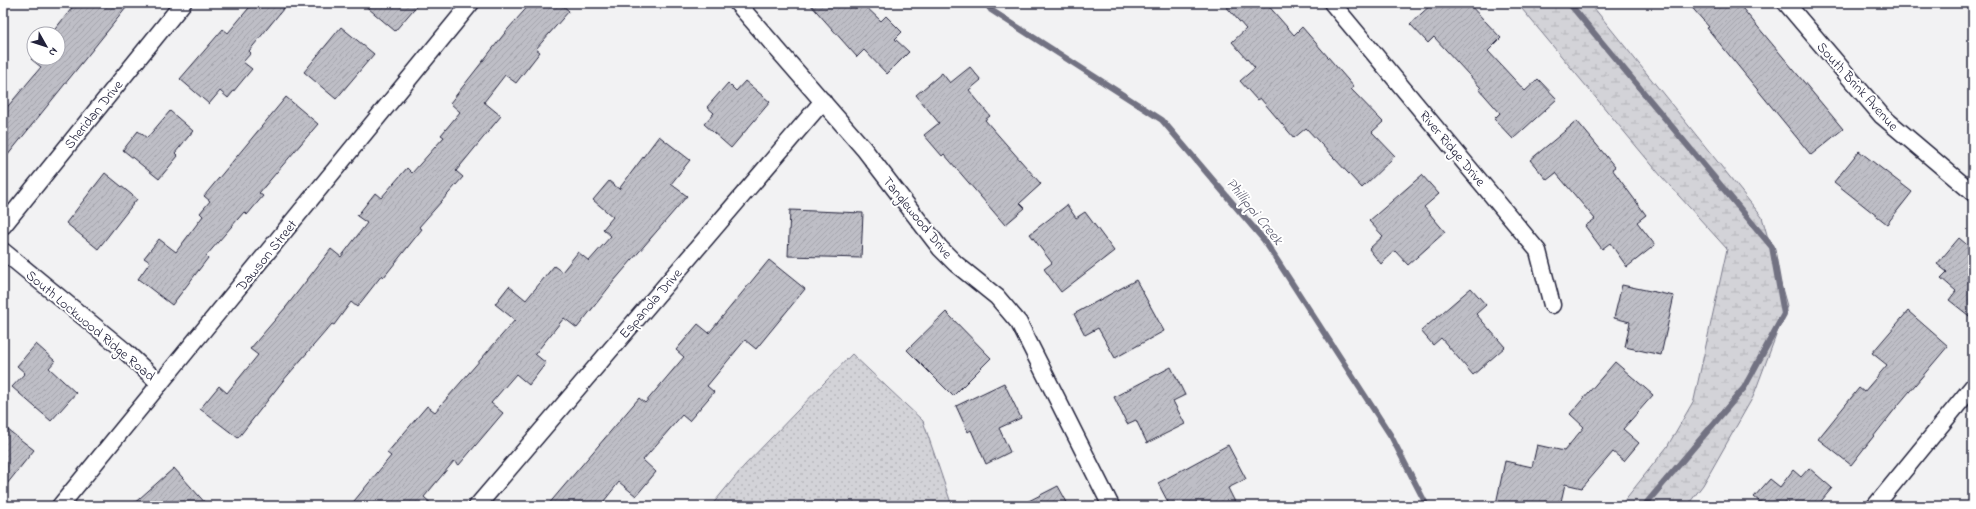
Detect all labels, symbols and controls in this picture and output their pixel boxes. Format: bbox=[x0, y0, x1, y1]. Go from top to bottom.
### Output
north arrow bbox=[26, 26, 66, 66]
street label: South Brink Avenue bbox=[1811, 38, 1903, 137]
text: N bbox=[44, 44, 62, 60]
street label: Sheridan Drive bbox=[60, 75, 129, 154]
street label: River Ridge Drive bbox=[1413, 106, 1490, 193]
street label: Tanglewood Drive bbox=[876, 172, 957, 265]
water label: Phillippi Creek bbox=[1220, 173, 1289, 251]
street label: Dawson Street bbox=[231, 215, 303, 297]
street label: Espanola Drive bbox=[615, 264, 688, 344]
street label: South Lockwood Ridge Road bbox=[20, 266, 160, 388]

